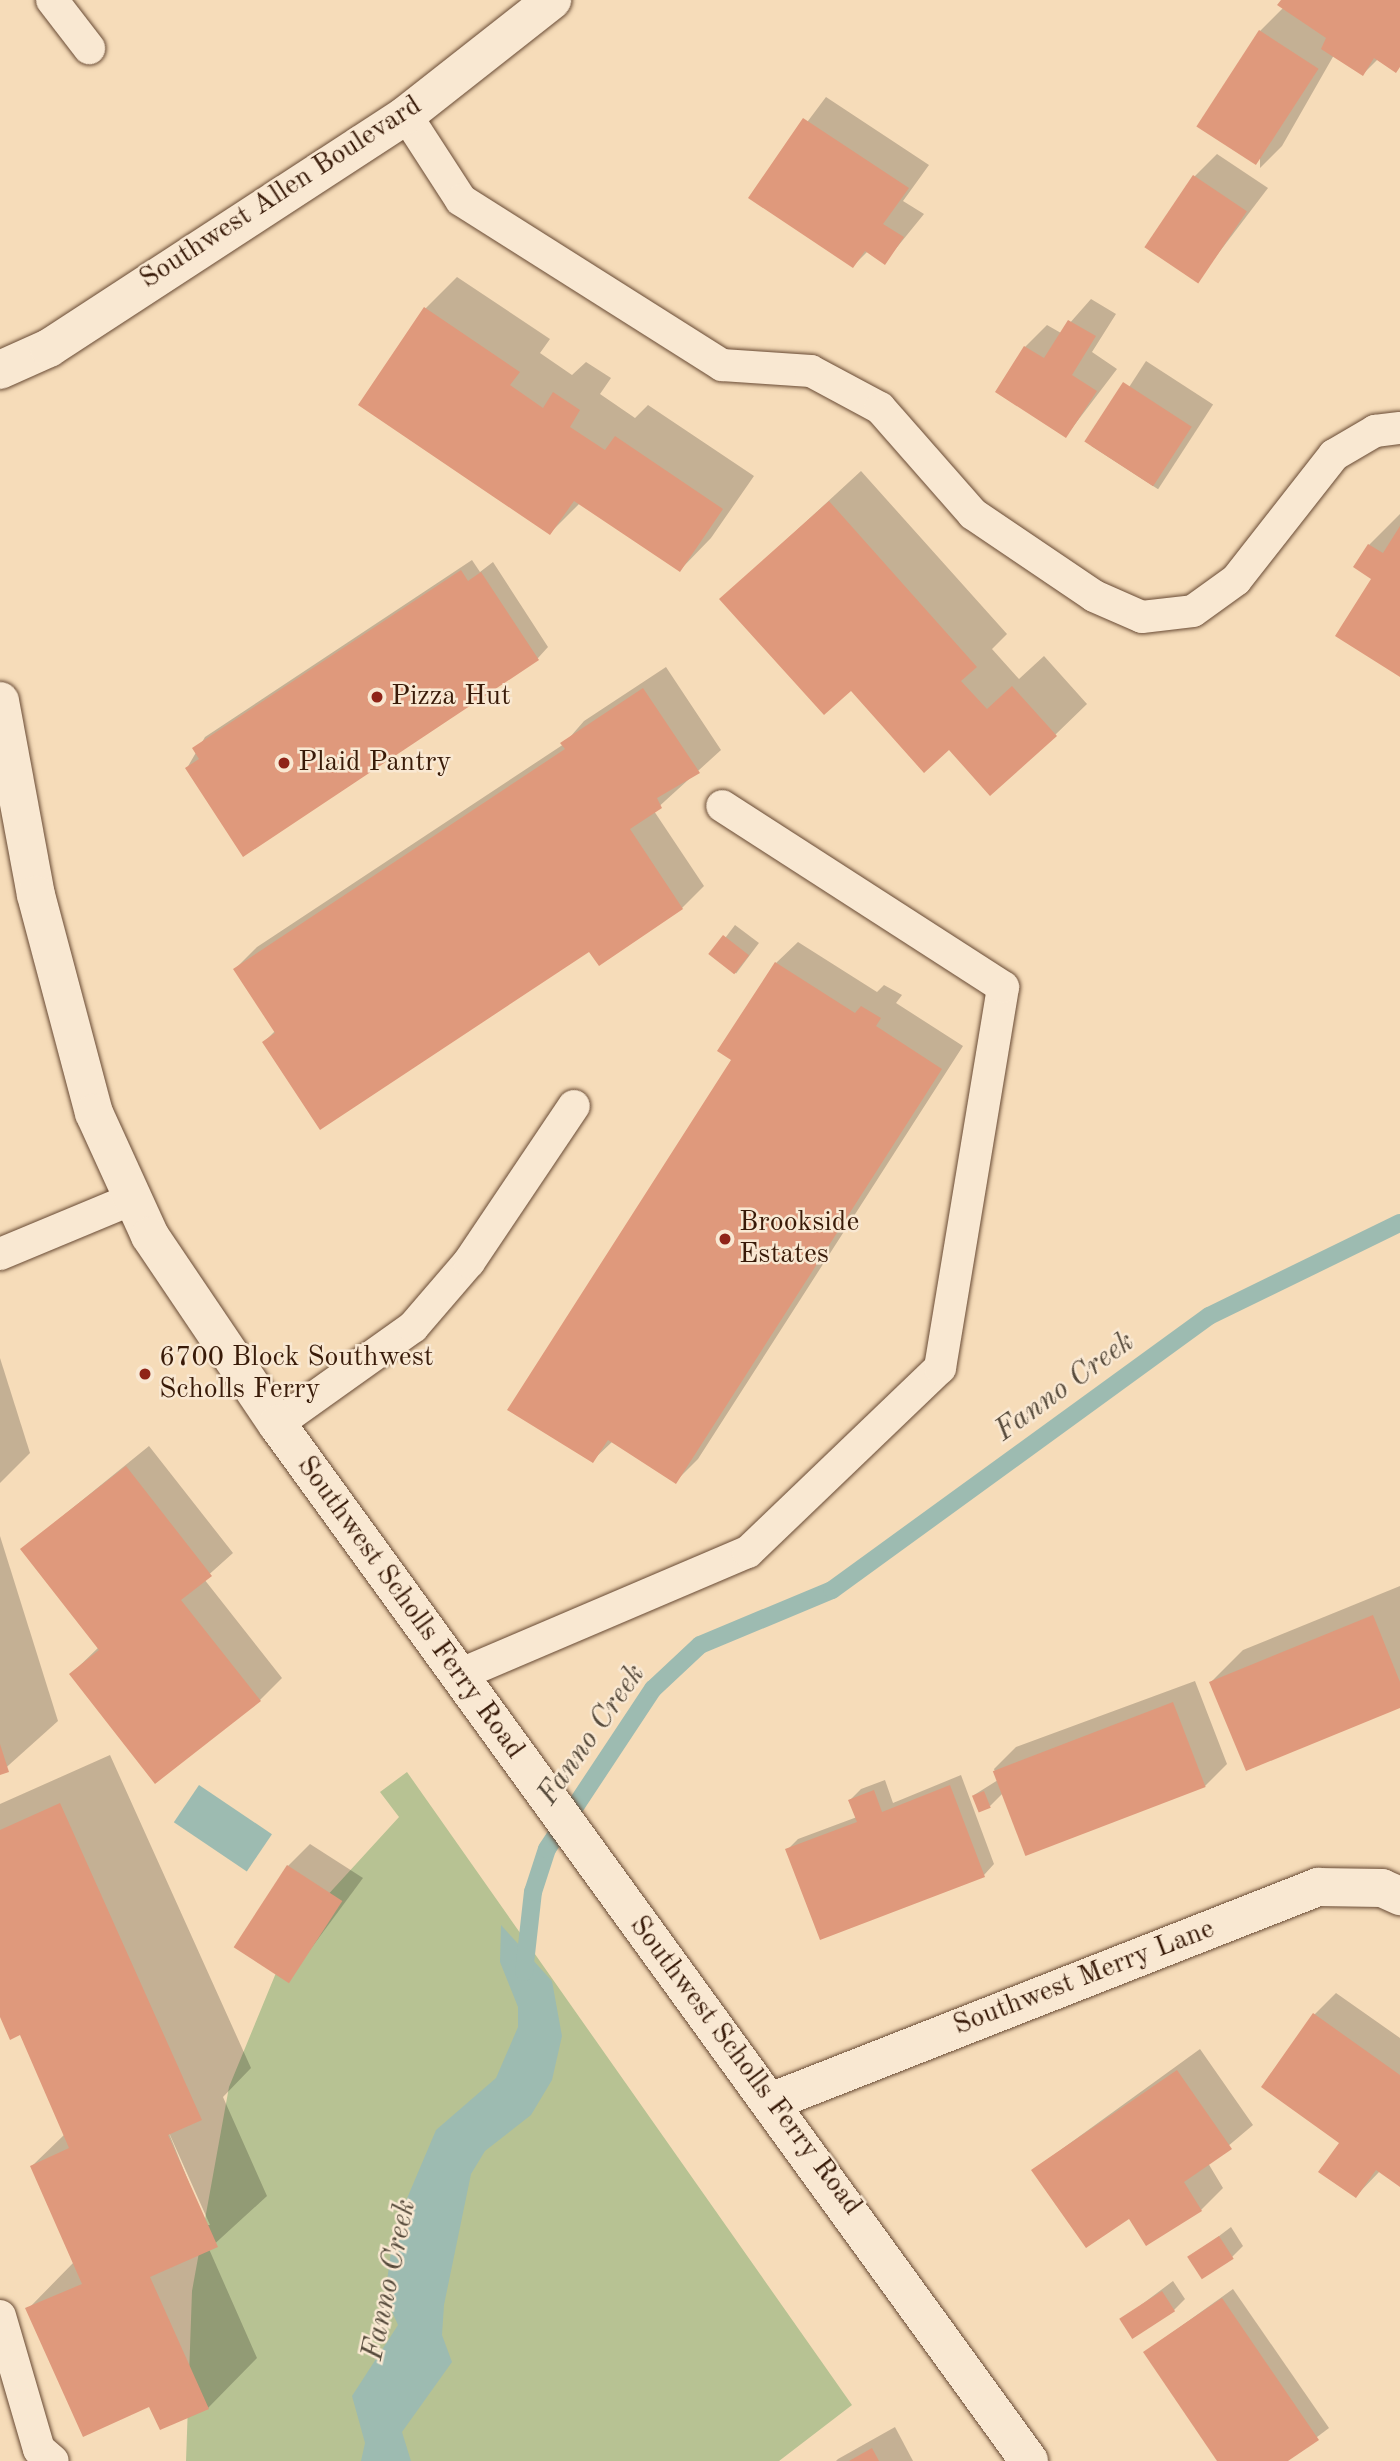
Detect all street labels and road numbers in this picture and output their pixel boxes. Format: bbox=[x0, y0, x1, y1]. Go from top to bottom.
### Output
street label: Southwest Allen Boulevard bbox=[134, 89, 428, 297]
street label: Southwest Scholls Ferry Road bbox=[289, 1450, 531, 1766]
street label: Southwest Scholls Ferry Road bbox=[621, 1910, 869, 2222]
street label: Southwest Merry Lane bbox=[949, 1913, 1219, 2043]

